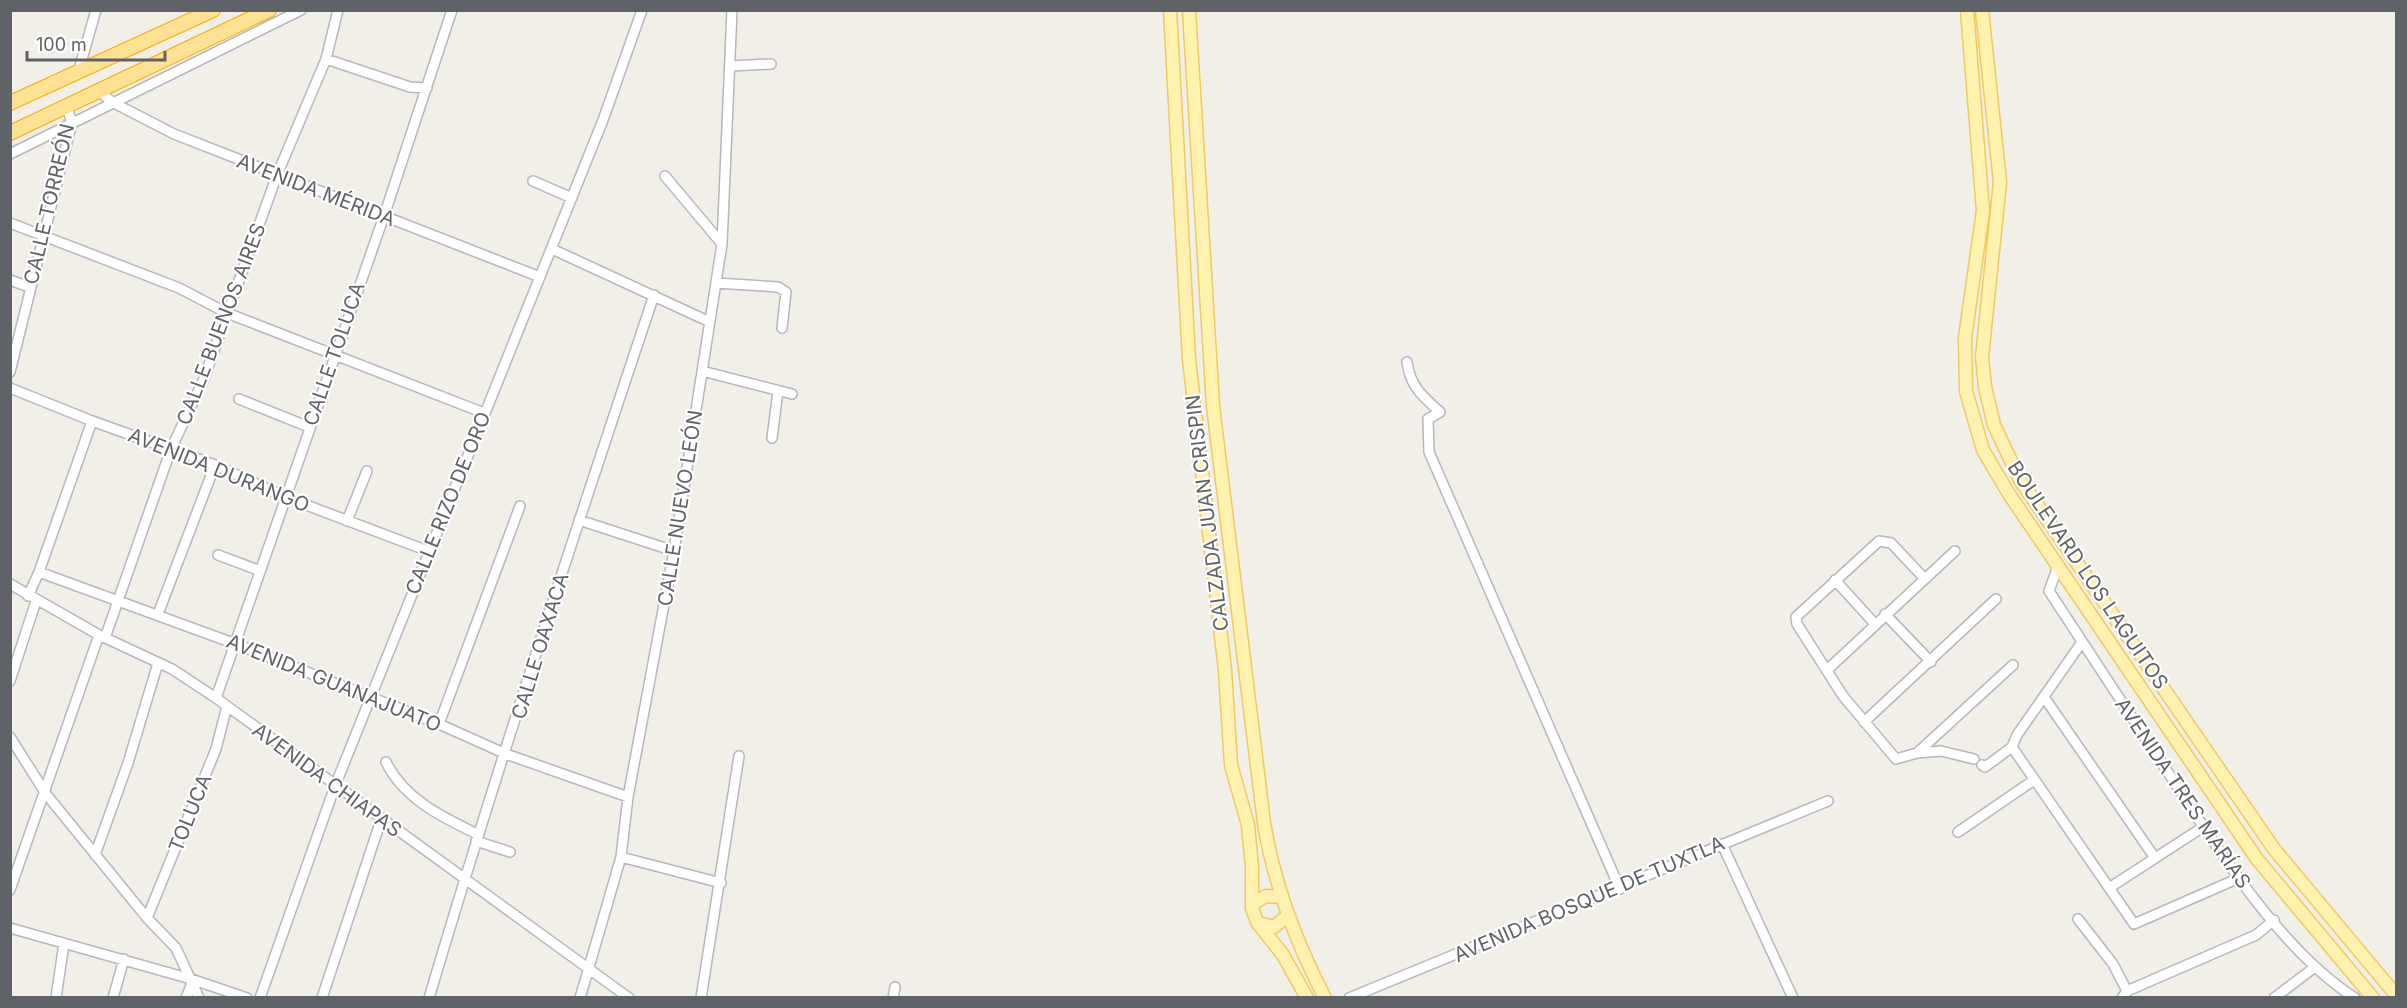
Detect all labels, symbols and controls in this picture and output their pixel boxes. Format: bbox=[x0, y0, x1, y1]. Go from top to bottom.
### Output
scale bar bbox=[27, 24, 165, 62]
text: 100 m bbox=[36, 34, 87, 55]
street label: CALLE TORREÓN bbox=[18, 121, 79, 287]
street label: AVENIDA MÉRIDA bbox=[233, 148, 399, 231]
street label: CALLE BUENOS AIRES bbox=[171, 220, 271, 428]
street label: CALLE TOLUCA bbox=[298, 279, 370, 429]
street label: CALZADA JUAN CRISPIN bbox=[1181, 393, 1233, 633]
street label: CALLE RIZO DE ORO bbox=[400, 408, 496, 598]
street label: CALLE NUEVO LEÓN bbox=[652, 408, 707, 608]
street label: AVENIDA DURANGO bbox=[125, 423, 313, 517]
street label: BOULEVARD LOS LAGUITOS bbox=[2002, 456, 2174, 694]
street label: CALLE OAXACA bbox=[506, 570, 574, 722]
street label: AVENIDA GUANAJUATO bbox=[223, 629, 445, 737]
street label: AVENIDA TRES MARÍAS bbox=[2110, 693, 2257, 893]
street label: AVENIDA CHIAPAS bbox=[248, 718, 406, 842]
street label: TOLUCA bbox=[164, 770, 217, 855]
street label: AVENIDA BOSQUE DE TUXTLA bbox=[1450, 831, 1728, 967]

